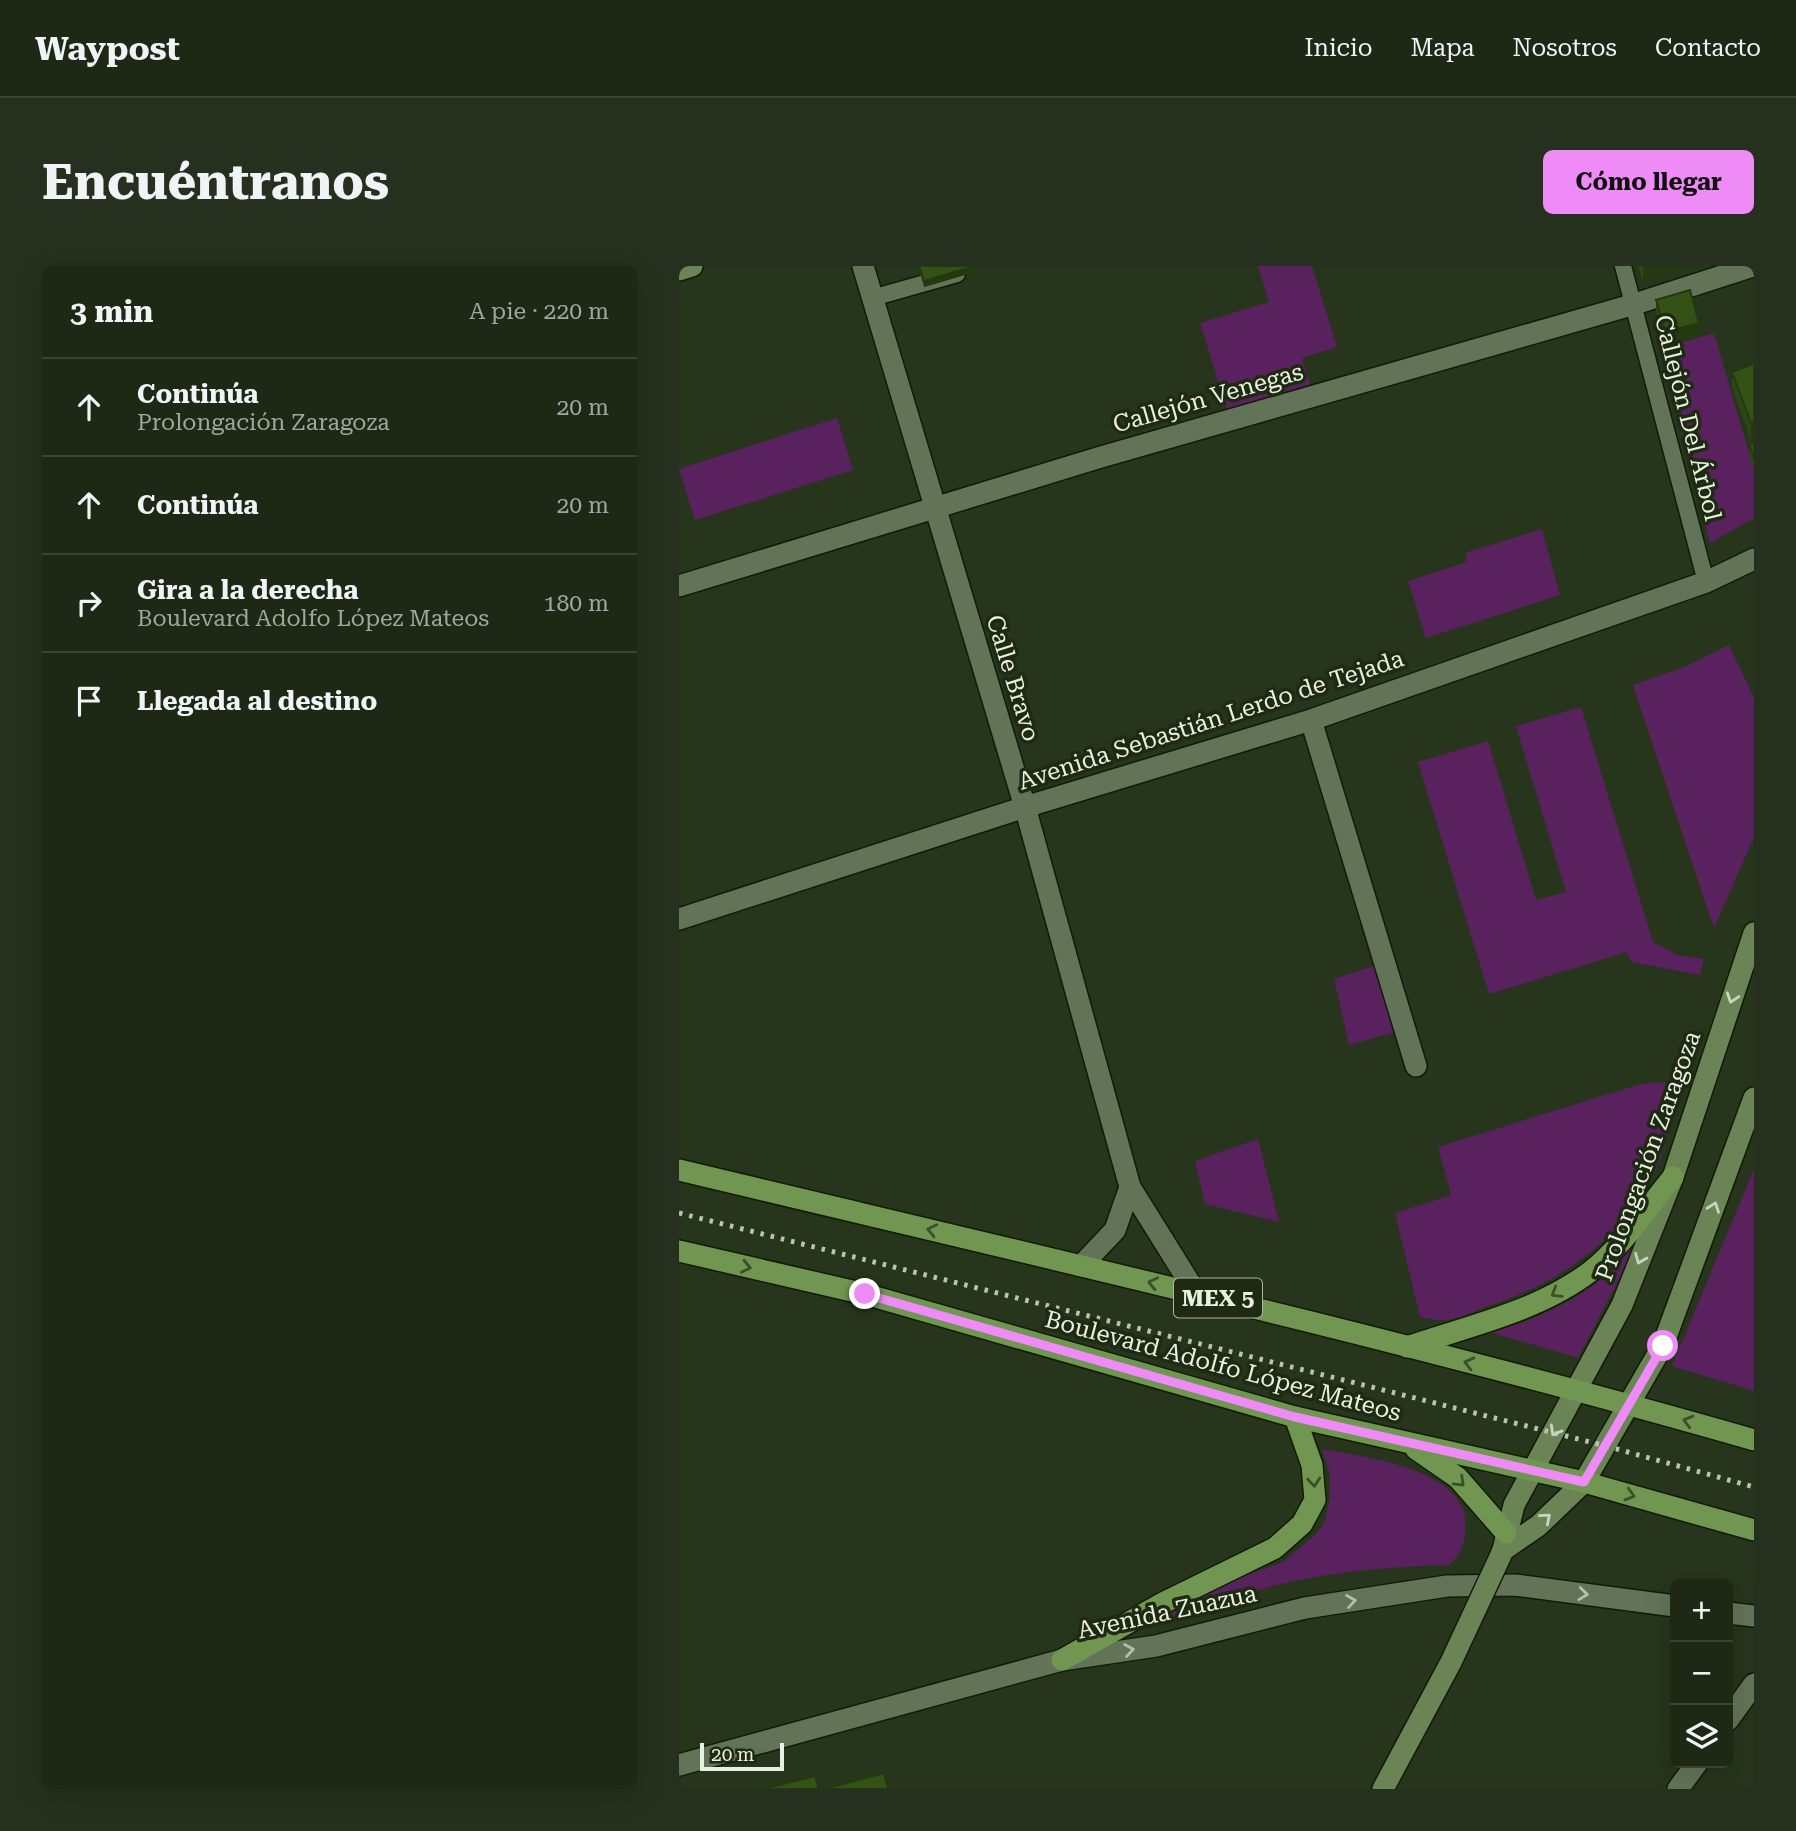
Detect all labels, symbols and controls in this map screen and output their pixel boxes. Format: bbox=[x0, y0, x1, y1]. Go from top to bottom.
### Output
text: Waypost bbox=[35, 29, 180, 68]
text: Inicio bbox=[1304, 34, 1372, 62]
text: Mapa bbox=[1410, 34, 1475, 62]
text: Nosotros bbox=[1513, 34, 1617, 62]
text: Contacto bbox=[1655, 34, 1761, 62]
button: Cómo llegar bbox=[1543, 150, 1754, 214]
text: Encuéntranos bbox=[42, 154, 389, 211]
text: 3 min bbox=[70, 294, 153, 329]
text: A pie · 220 m bbox=[469, 298, 609, 325]
street label: Callejón Del Árbol bbox=[1649, 312, 1728, 524]
street label: Callejón Venegas bbox=[1110, 357, 1306, 439]
text: Continúa bbox=[137, 379, 259, 409]
icon: ahead bbox=[70, 388, 108, 426]
text: 20 m bbox=[556, 394, 609, 421]
text: Prolongación Zaragoza bbox=[137, 409, 390, 436]
icon: ahead bbox=[70, 486, 108, 524]
text: Continúa bbox=[137, 490, 259, 520]
text: 20 m bbox=[556, 492, 609, 519]
text: Gira a la derecha bbox=[137, 575, 358, 605]
icon: right bbox=[70, 584, 108, 622]
text: 180 m bbox=[544, 590, 609, 617]
text: Boulevard Adolfo López Mateos bbox=[137, 605, 489, 632]
street label: Calle Bravo bbox=[981, 611, 1045, 745]
street label: Avenida Sebastián Lerdo de Tejada bbox=[1015, 644, 1407, 796]
icon: arrive bbox=[70, 682, 108, 720]
text: Llegada al destino bbox=[137, 686, 377, 716]
one-way arrow bbox=[1726, 992, 1740, 1004]
street label: Prolongación Zaragoza bbox=[1590, 1027, 1706, 1285]
one-way arrow bbox=[1706, 1202, 1720, 1214]
one-way arrow bbox=[926, 1224, 938, 1239]
one-way arrow bbox=[1635, 1252, 1649, 1264]
one-way arrow bbox=[739, 1258, 751, 1273]
one-way arrow bbox=[1147, 1277, 1159, 1291]
route end bbox=[849, 1278, 880, 1309]
road number: MEX 5 bbox=[1174, 1278, 1262, 1317]
one-way arrow bbox=[1550, 1285, 1563, 1298]
street label: Boulevard Adolfo López Mateos bbox=[1042, 1305, 1404, 1427]
route start bbox=[1647, 1330, 1678, 1361]
one-way arrow bbox=[1463, 1357, 1475, 1371]
one-way arrow bbox=[1683, 1415, 1695, 1429]
one-way arrow bbox=[1550, 1424, 1563, 1436]
one-way arrow bbox=[1452, 1474, 1465, 1487]
one-way arrow bbox=[1306, 1477, 1321, 1488]
one-way arrow bbox=[1623, 1486, 1635, 1501]
one-way arrow bbox=[1537, 1514, 1550, 1526]
street label: Avenida Zuazua bbox=[1075, 1579, 1259, 1645]
map controls bbox=[1670, 1579, 1733, 1768]
button: + bbox=[1670, 1579, 1733, 1642]
one-way arrow bbox=[1577, 1586, 1588, 1601]
one-way arrow bbox=[1345, 1594, 1357, 1609]
button: − bbox=[1670, 1642, 1733, 1705]
one-way arrow bbox=[1123, 1643, 1135, 1658]
button: layers bbox=[1670, 1705, 1733, 1768]
scale bar bbox=[700, 1740, 784, 1772]
text: 20 m bbox=[711, 1743, 754, 1766]

